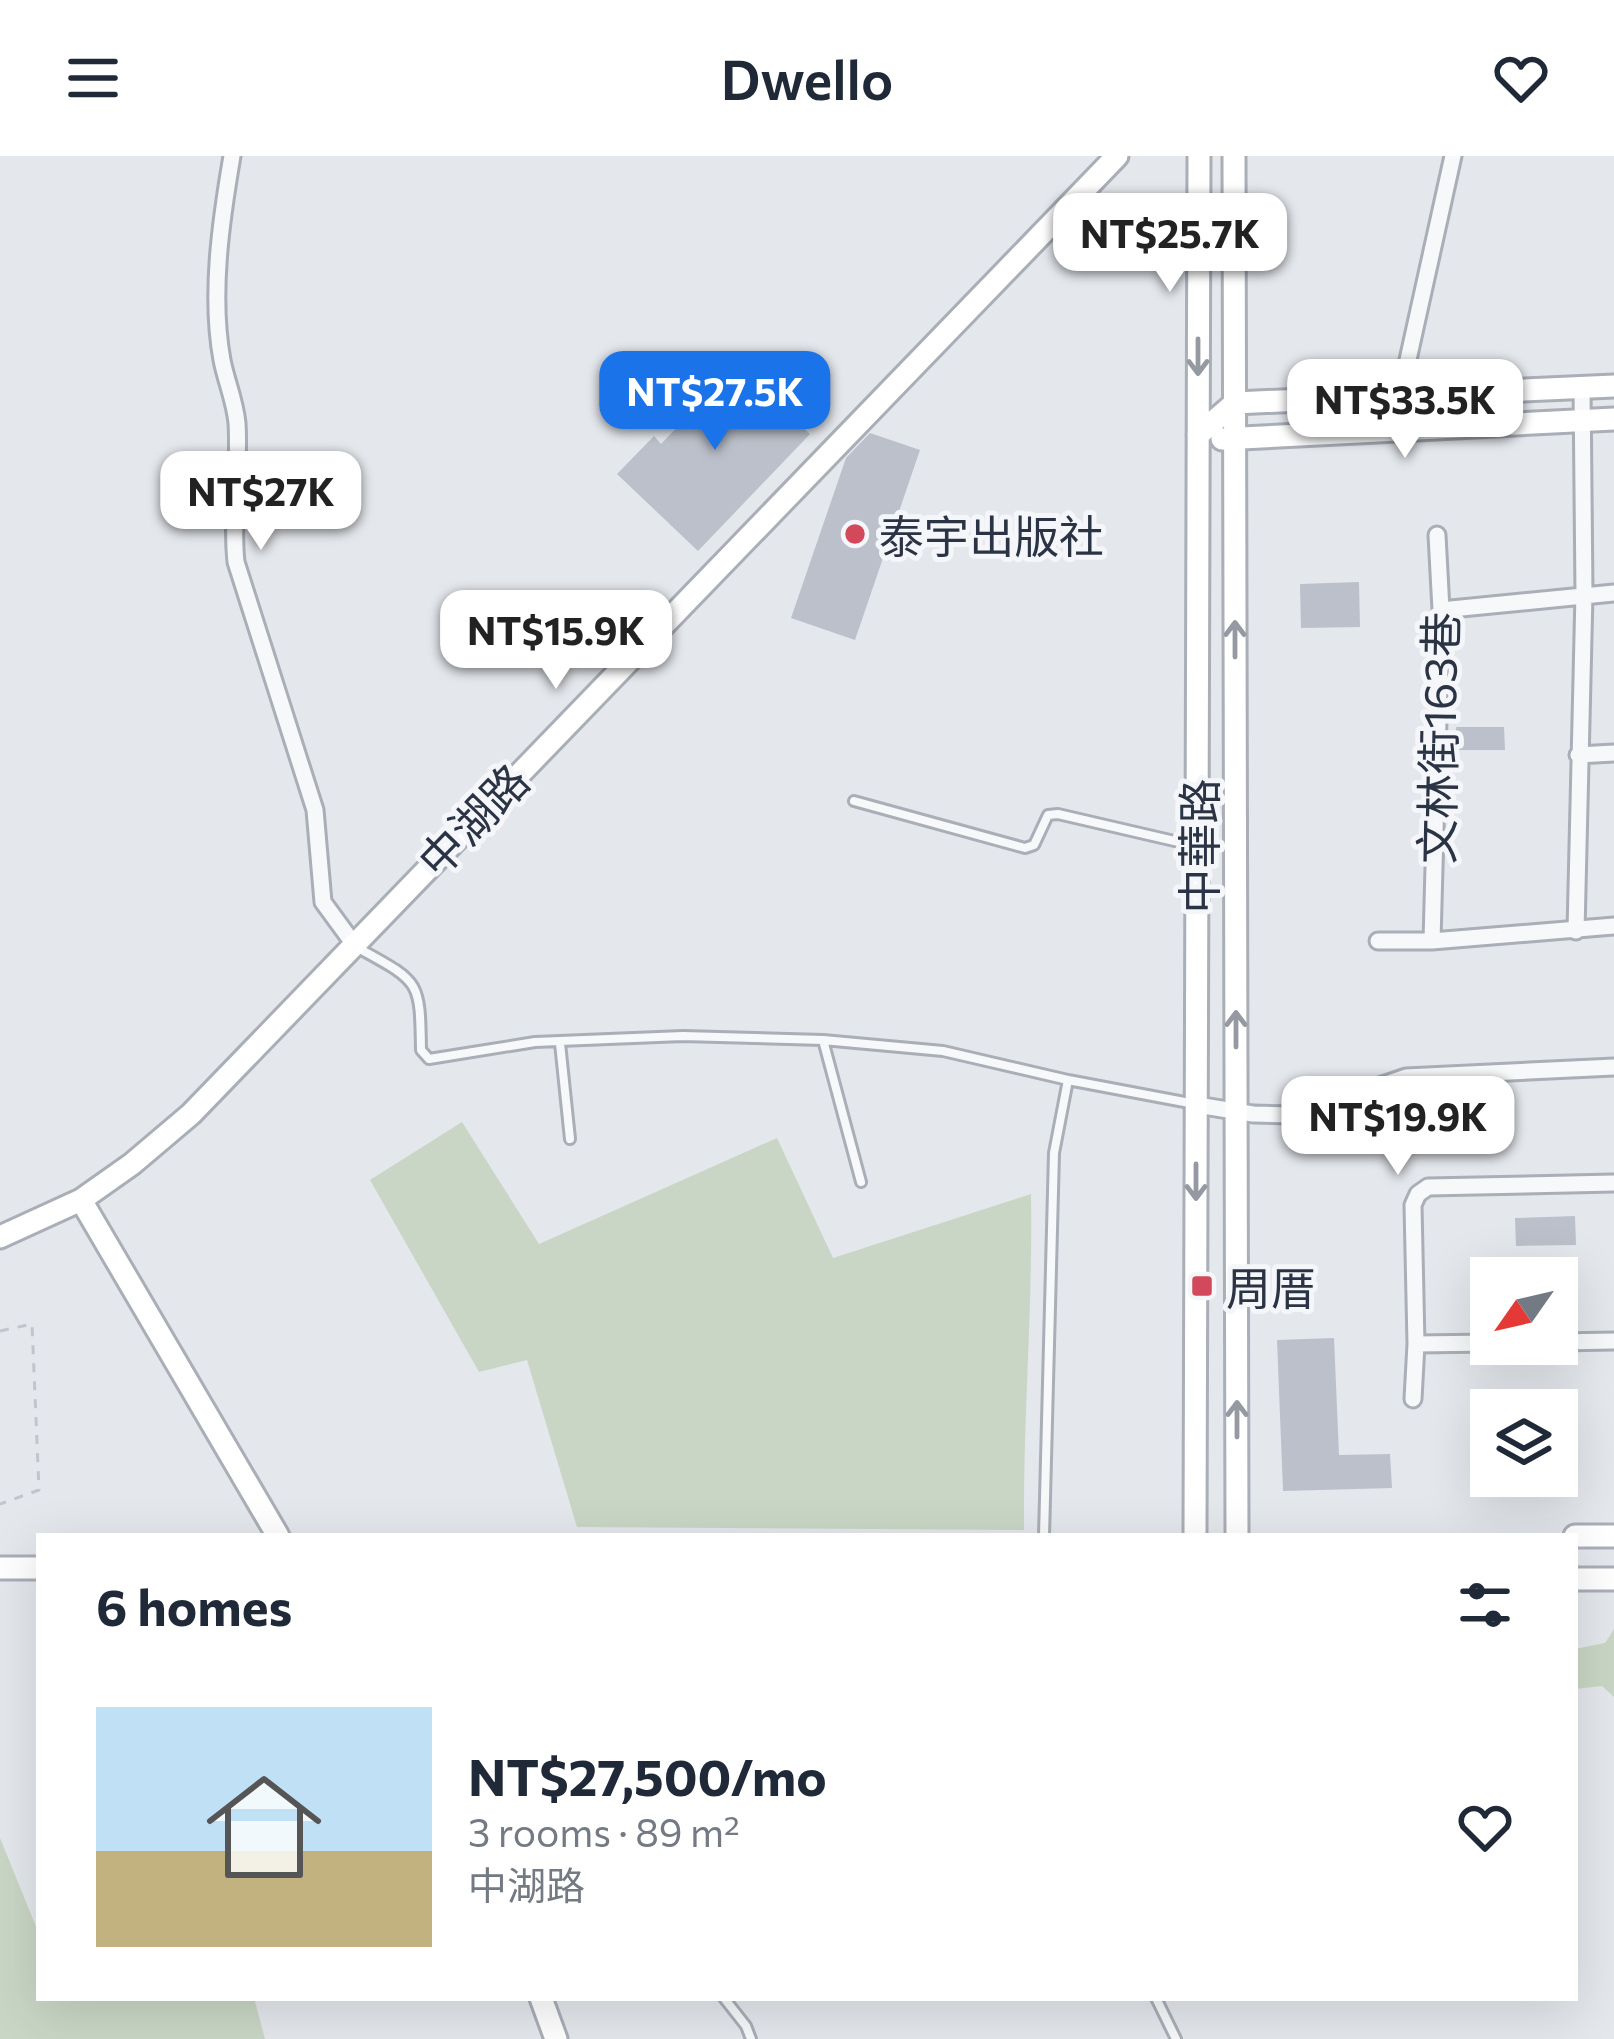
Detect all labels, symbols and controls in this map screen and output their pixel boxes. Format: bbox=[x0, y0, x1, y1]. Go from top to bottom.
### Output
icon: menu bbox=[60, 45, 126, 111]
text: Dwello bbox=[721, 45, 893, 111]
icon: heart bbox=[1488, 45, 1554, 111]
pin: NT$25.7K bbox=[1046, 193, 1294, 295]
text: NT$25.7K bbox=[1080, 208, 1260, 256]
one-way arrow bbox=[1187, 337, 1209, 376]
pin: NT$27.5K bbox=[591, 351, 839, 453]
pin: NT$33.5K bbox=[1281, 359, 1529, 461]
text: NT$27.5K bbox=[626, 366, 804, 414]
text: NT$33.5K bbox=[1314, 374, 1496, 422]
pin: NT$27K bbox=[163, 451, 359, 553]
text: NT$27K bbox=[187, 466, 335, 514]
place label: 泰宇出版社 bbox=[879, 507, 1104, 562]
marker: 泰宇出版社 bbox=[842, 521, 868, 547]
pin: NT$15.9K bbox=[432, 590, 680, 692]
text: NT$15.9K bbox=[467, 605, 645, 653]
street label: 文林街163巷 bbox=[1407, 611, 1467, 865]
one-way arrow bbox=[1224, 620, 1246, 659]
street label: 中湖路 bbox=[405, 751, 539, 887]
street label: 中華路 bbox=[1170, 778, 1225, 914]
one-way arrow bbox=[1225, 1010, 1247, 1049]
pin: NT$19.9K bbox=[1274, 1076, 1522, 1178]
text: NT$19.9K bbox=[1308, 1091, 1488, 1139]
one-way arrow bbox=[1185, 1162, 1207, 1201]
north arrow bbox=[1470, 1257, 1578, 1365]
map controls bbox=[1470, 1257, 1578, 1497]
place label: 周厝 bbox=[1226, 1259, 1316, 1314]
marker: 周厝 bbox=[1189, 1273, 1215, 1299]
button: layers bbox=[1470, 1389, 1578, 1497]
one-way arrow bbox=[1226, 1400, 1248, 1439]
icon: filters bbox=[1452, 1572, 1518, 1638]
text: 6 homes bbox=[96, 1574, 292, 1637]
text: NT$27,500/mo bbox=[468, 1744, 827, 1807]
icon: home bbox=[192, 1755, 336, 1899]
icon: heart bbox=[1452, 1794, 1518, 1860]
text: 3 rooms · 89 m² bbox=[468, 1807, 740, 1855]
text: 中湖路 bbox=[468, 1860, 585, 1908]

